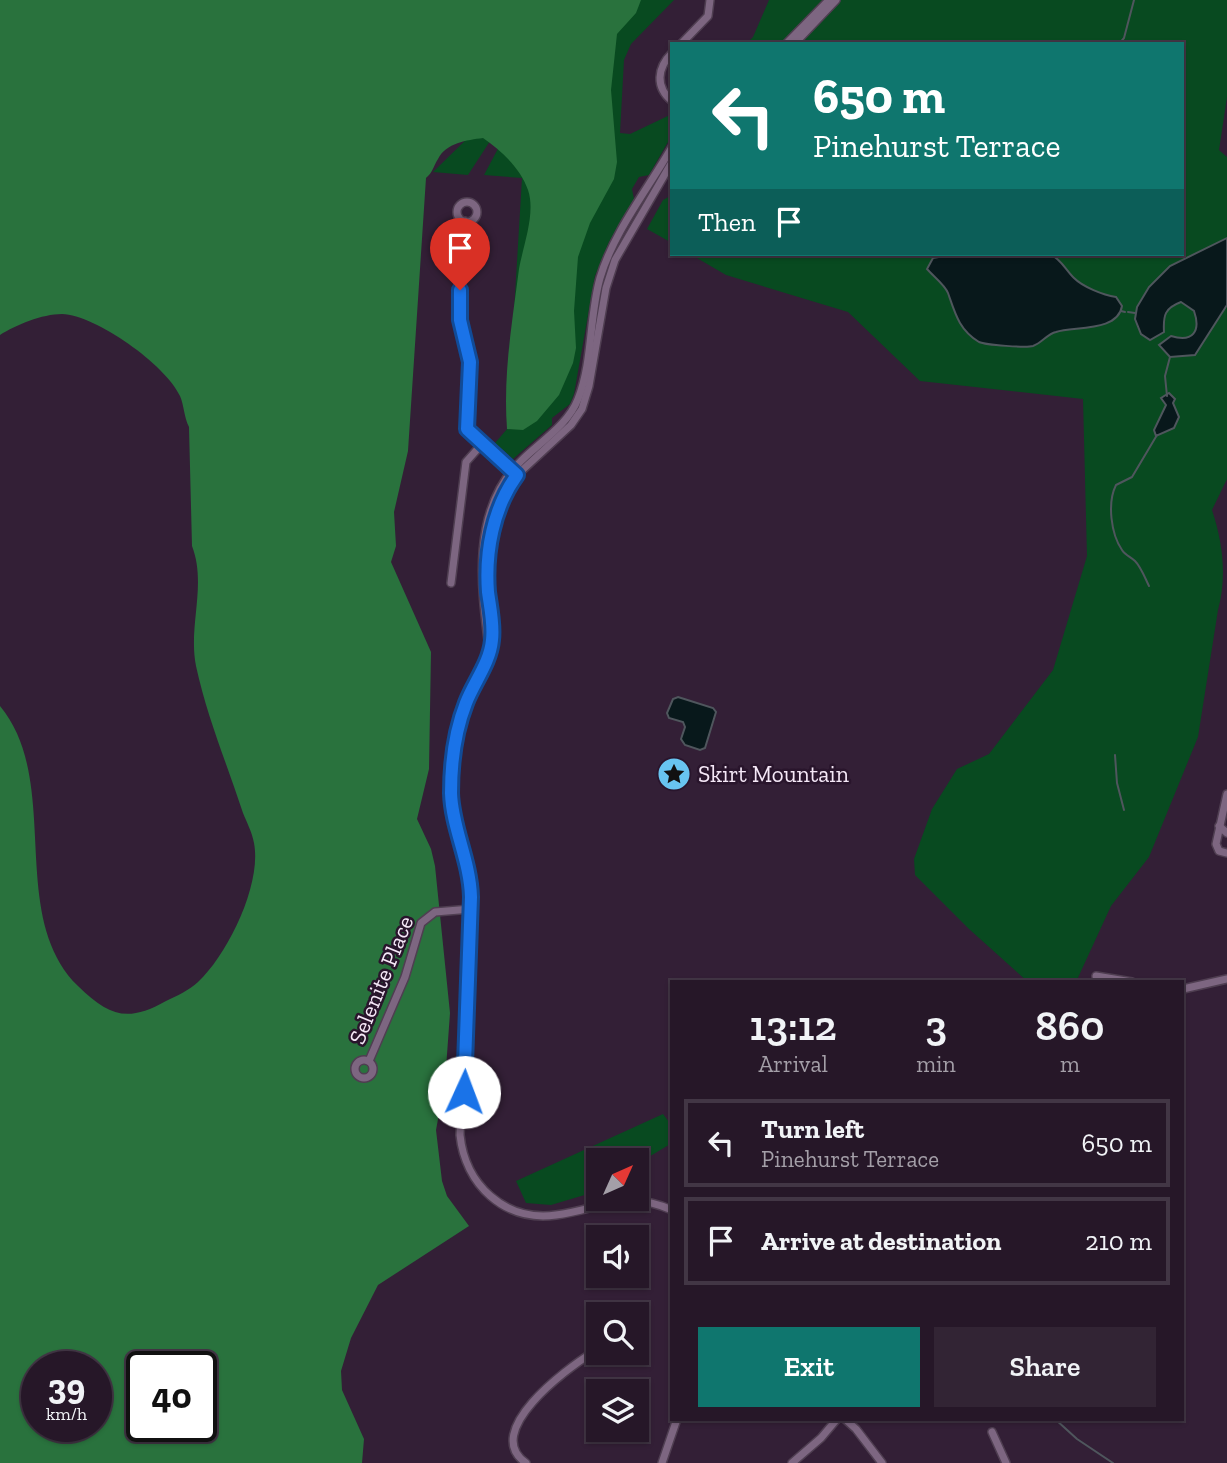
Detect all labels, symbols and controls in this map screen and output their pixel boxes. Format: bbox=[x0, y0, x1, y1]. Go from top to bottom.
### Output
text: 650 m bbox=[813, 67, 945, 126]
icon: left bbox=[698, 70, 789, 161]
text: Pinehurst Terrace bbox=[813, 127, 1061, 165]
icon: arrive bbox=[770, 203, 808, 241]
text: Then bbox=[698, 206, 756, 238]
pin bbox=[430, 218, 490, 290]
icon: arrive bbox=[441, 229, 479, 267]
place icon: Skirt Mountain bbox=[655, 755, 693, 793]
place label: Skirt Mountain bbox=[698, 760, 849, 788]
street label: Selenite Place bbox=[343, 912, 419, 1048]
text: 13:12 bbox=[749, 1000, 837, 1051]
text: 3 bbox=[925, 1000, 947, 1051]
text: 860 bbox=[1035, 1000, 1104, 1051]
text: Arrival bbox=[758, 1050, 828, 1078]
text: min bbox=[916, 1050, 956, 1078]
text: m bbox=[1060, 1050, 1080, 1078]
position arrow bbox=[427, 1055, 501, 1129]
text: Turn left bbox=[761, 1113, 864, 1145]
icon: left bbox=[702, 1124, 740, 1162]
text: 650 m bbox=[1082, 1127, 1152, 1159]
text: Pinehurst Terrace bbox=[761, 1145, 939, 1173]
north arrow bbox=[586, 1148, 649, 1211]
map controls bbox=[586, 1148, 649, 1442]
icon: arrive bbox=[702, 1222, 740, 1260]
button: sound bbox=[586, 1225, 649, 1288]
text: Arrive at destination bbox=[761, 1225, 1001, 1257]
text: 210 m bbox=[1085, 1225, 1152, 1257]
button: search bbox=[586, 1302, 649, 1365]
button: Exit bbox=[698, 1327, 920, 1407]
button: Share bbox=[934, 1327, 1156, 1407]
speed limit sign: 40 bbox=[126, 1351, 217, 1442]
text: 39 bbox=[48, 1366, 85, 1408]
button: layers bbox=[586, 1379, 649, 1442]
text: km/h bbox=[46, 1403, 87, 1425]

